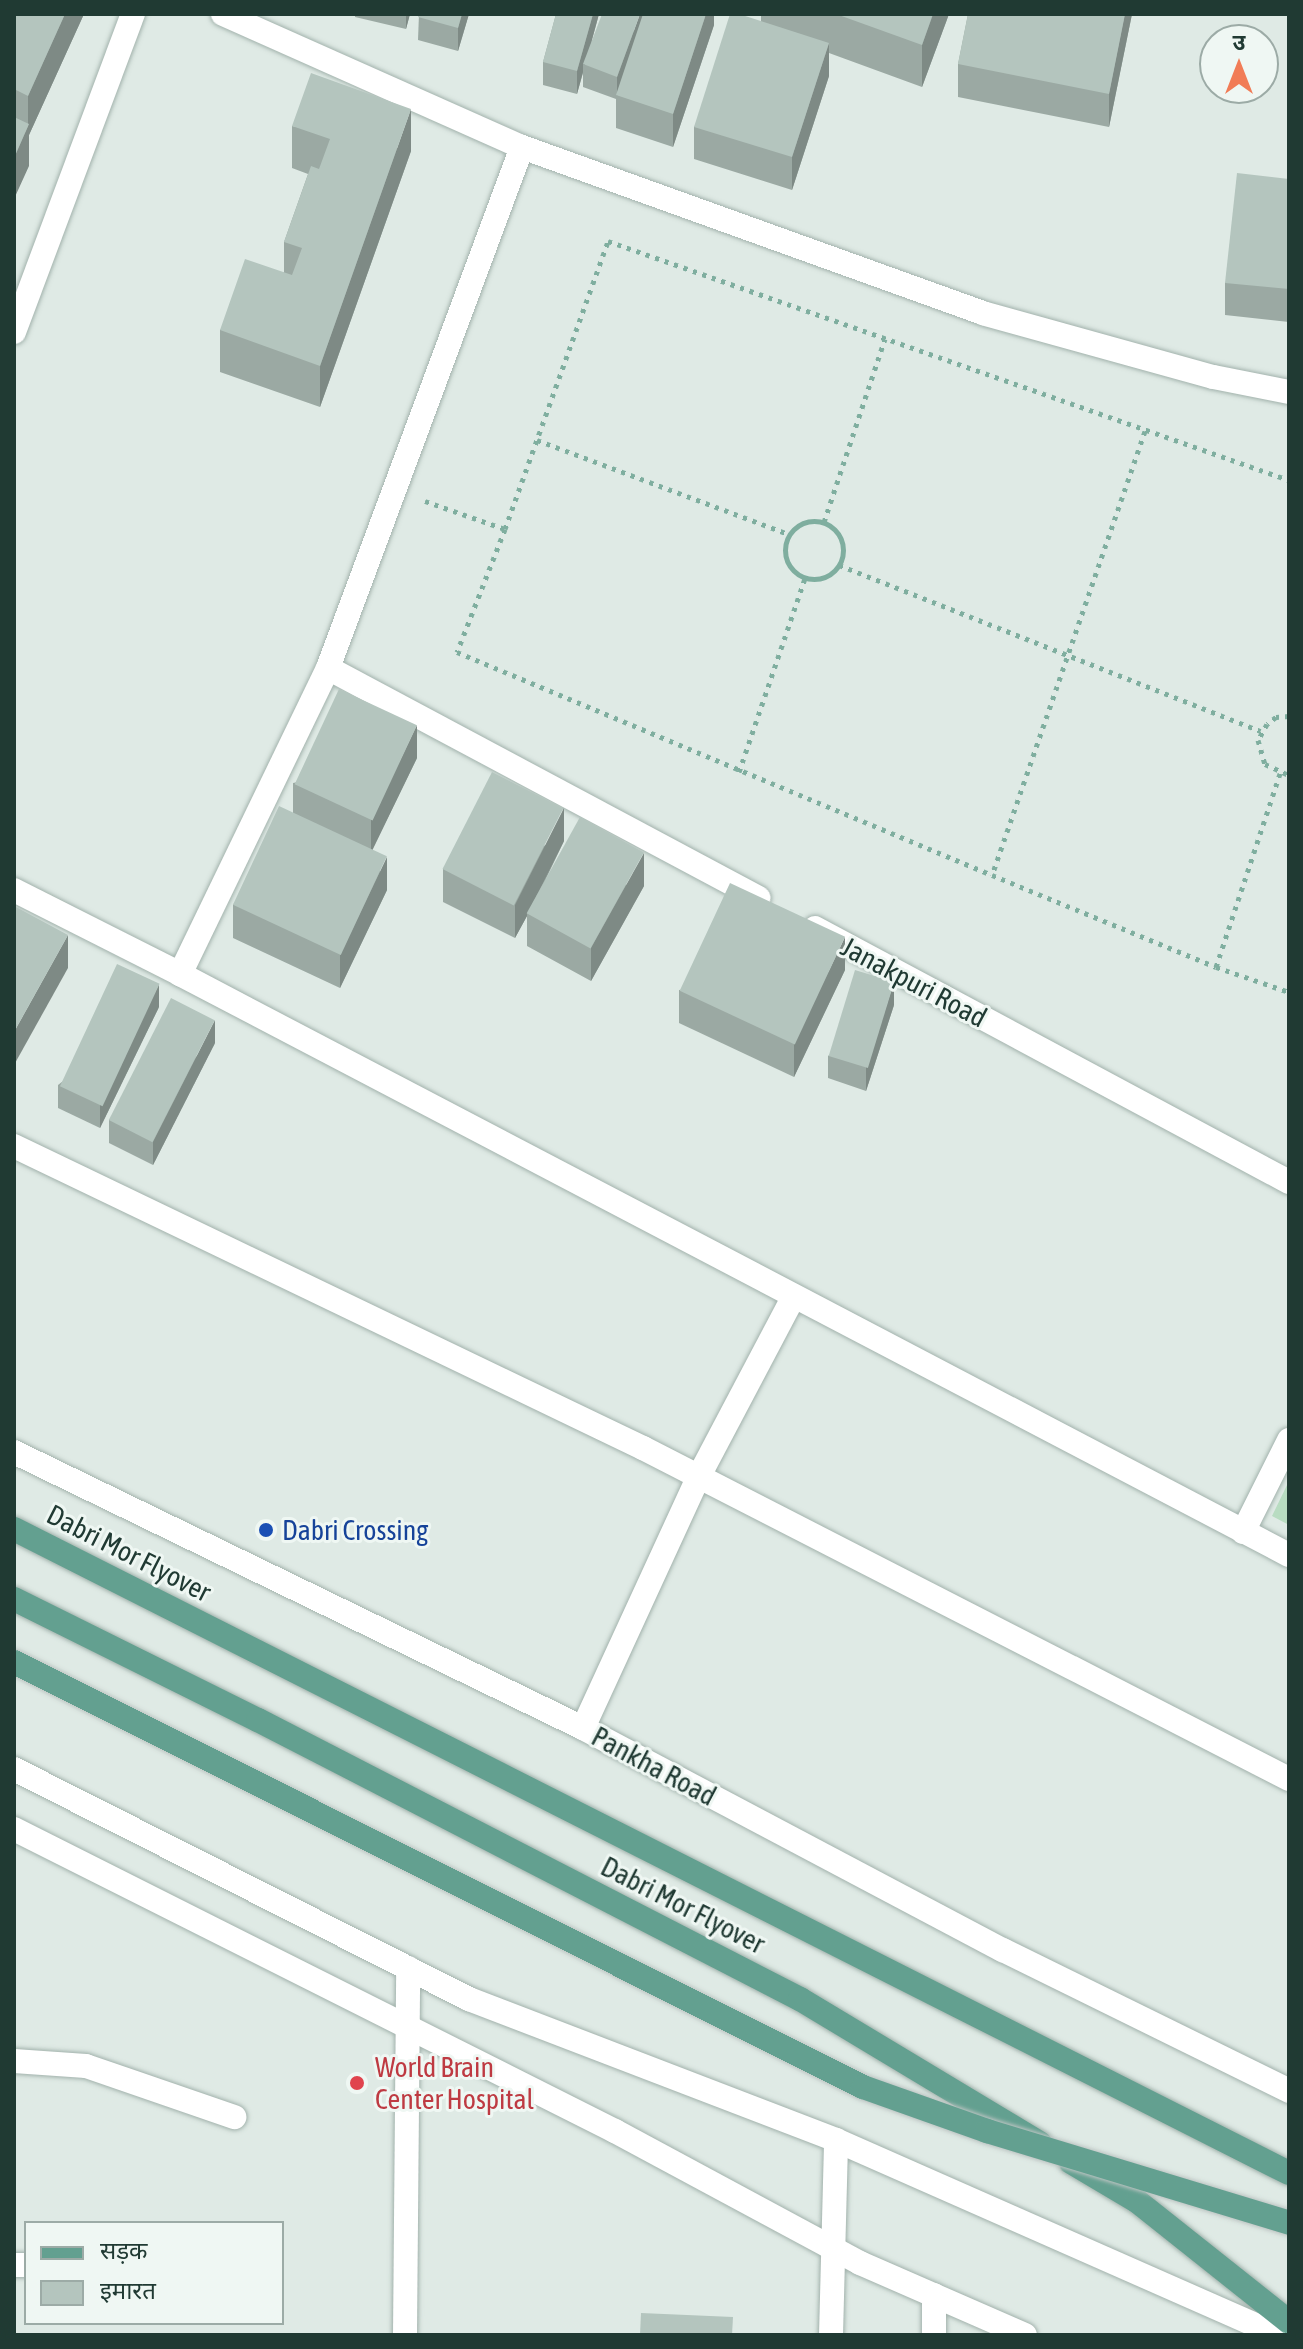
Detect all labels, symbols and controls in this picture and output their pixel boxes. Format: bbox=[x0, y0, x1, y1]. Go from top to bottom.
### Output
north arrow bbox=[1199, 24, 1279, 104]
text: उ bbox=[1233, 29, 1245, 55]
street label: Janakpuri Road bbox=[836, 930, 992, 1034]
street label: Dabri Mor Flyover bbox=[41, 1497, 217, 1609]
place label: Dabri Crossing bbox=[282, 1513, 428, 1547]
marker: Dabri Crossing bbox=[257, 1521, 275, 1539]
street label: Pankha Road bbox=[586, 1719, 722, 1813]
street label: Dabri Mor Flyover bbox=[595, 1849, 771, 1961]
place label: World Brain Center Hospital bbox=[375, 2050, 534, 2116]
marker: World Brain Center Hospital bbox=[346, 2072, 368, 2094]
legend bbox=[24, 2221, 284, 2325]
text: सड़क bbox=[100, 2237, 148, 2264]
text: इमारत bbox=[100, 2277, 156, 2304]

